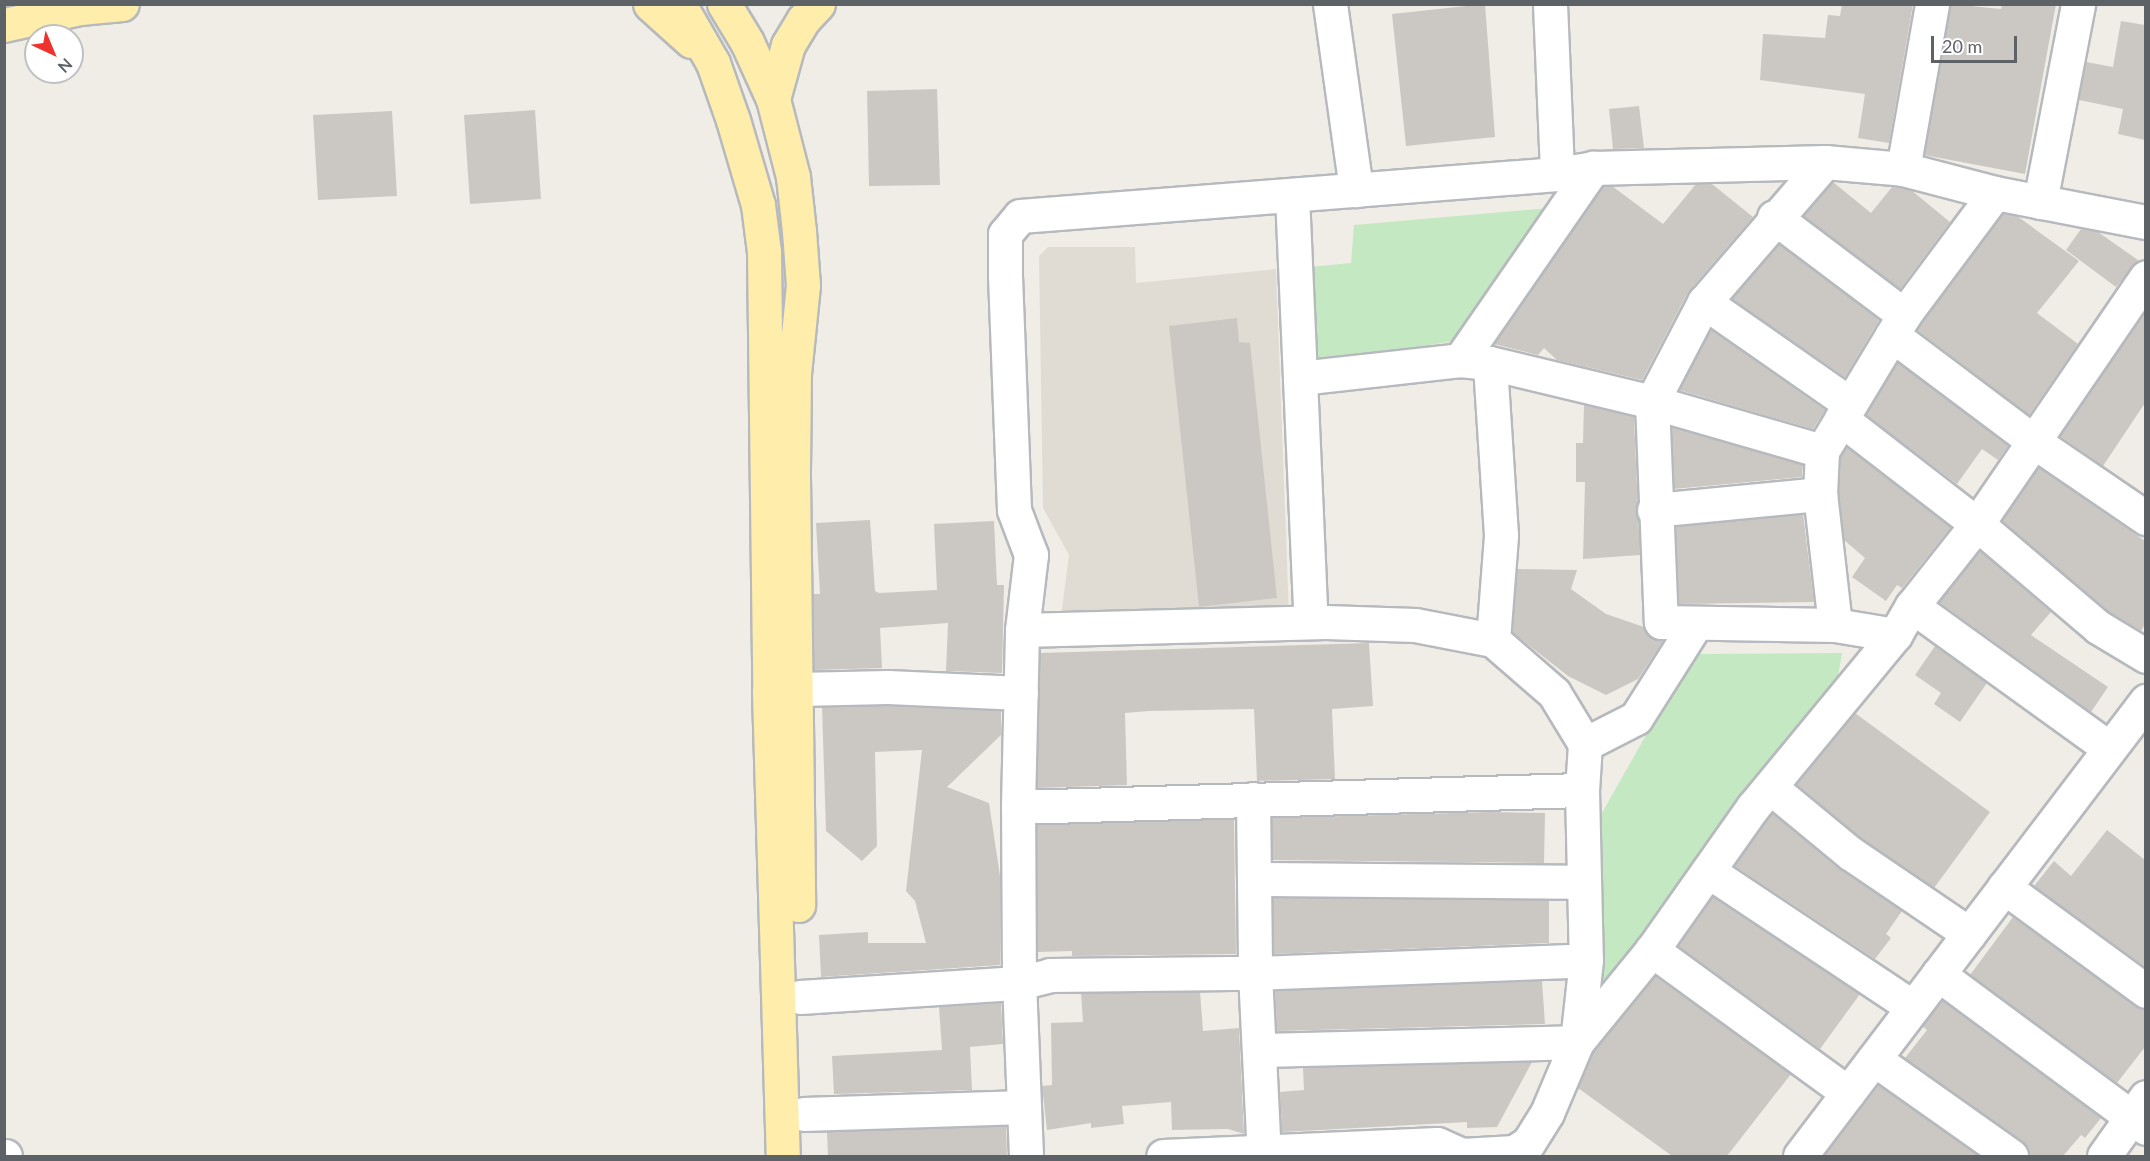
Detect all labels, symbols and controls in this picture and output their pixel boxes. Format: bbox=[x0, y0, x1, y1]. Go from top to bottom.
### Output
north arrow bbox=[24, 24, 84, 84]
scale bar bbox=[1934, 24, 2020, 62]
text: 20 m bbox=[1942, 35, 1982, 57]
text: N bbox=[54, 55, 77, 77]

